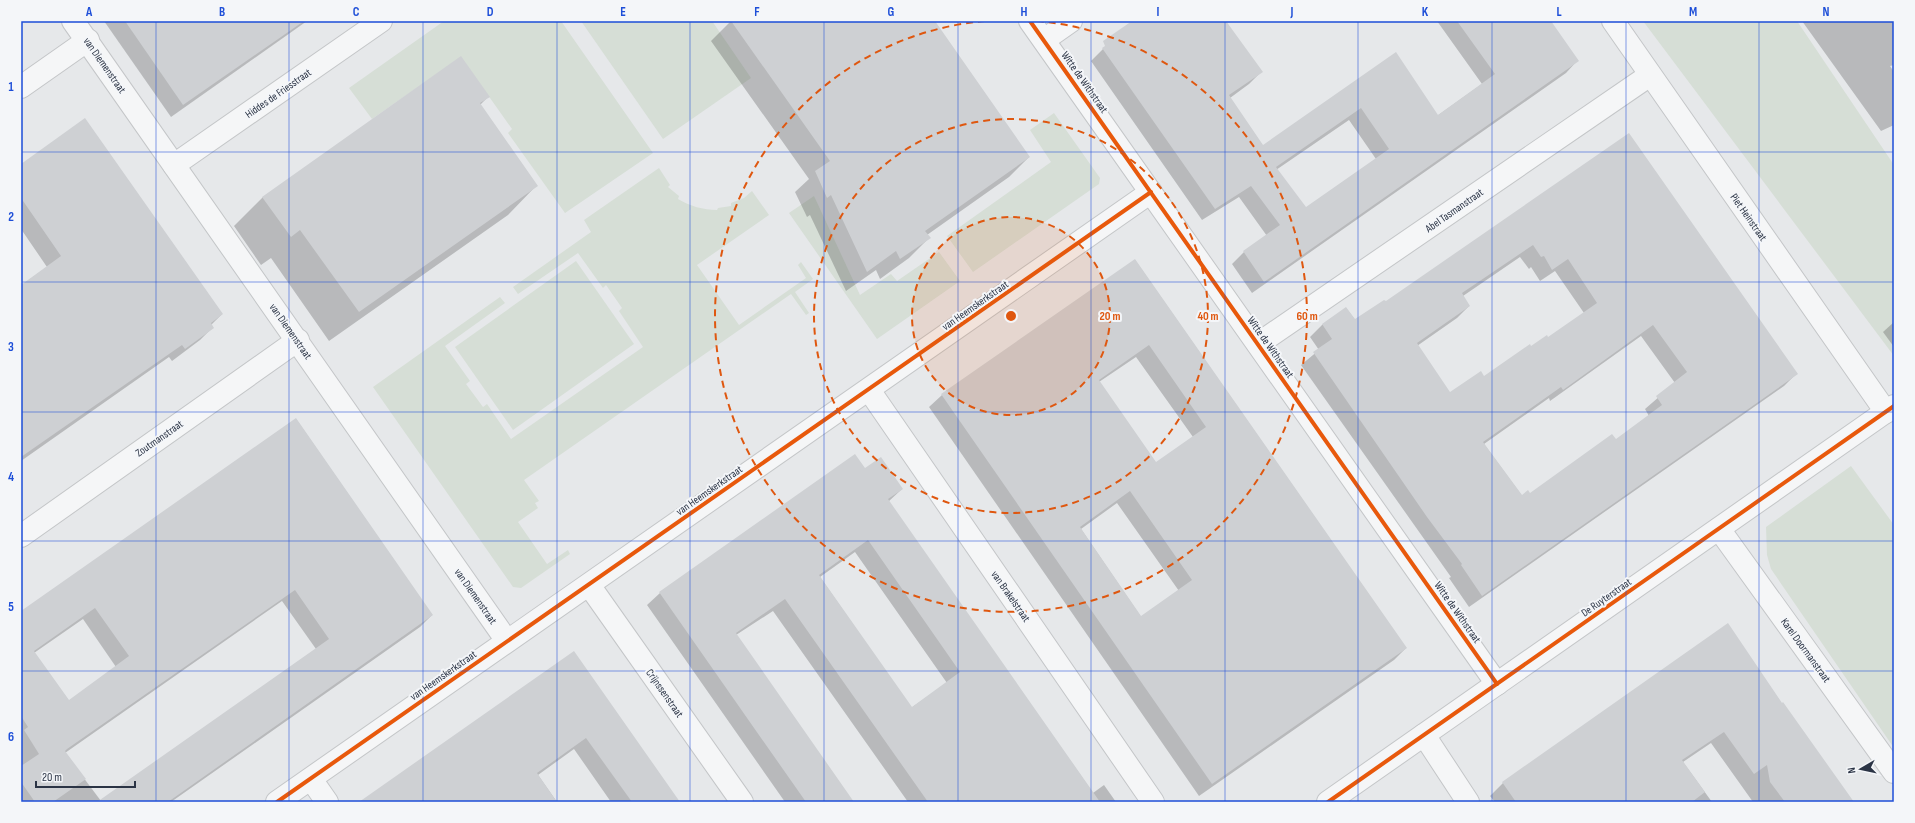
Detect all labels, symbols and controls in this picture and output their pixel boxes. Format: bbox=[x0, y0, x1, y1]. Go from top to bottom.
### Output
text: A bbox=[85, 4, 93, 20]
text: B bbox=[219, 4, 225, 20]
text: C bbox=[353, 4, 360, 20]
text: D bbox=[487, 4, 494, 20]
text: E bbox=[620, 4, 626, 20]
text: F bbox=[754, 4, 760, 20]
text: G bbox=[888, 4, 895, 20]
text: H bbox=[1021, 4, 1028, 20]
text: I bbox=[1157, 4, 1160, 20]
text: J bbox=[1290, 4, 1294, 20]
text: K bbox=[1422, 4, 1429, 20]
text: L bbox=[1556, 4, 1562, 20]
text: M bbox=[1689, 4, 1697, 20]
text: N bbox=[1823, 4, 1830, 20]
street label: van Diemenstraat bbox=[81, 35, 129, 96]
street label: Witte de Withstraat bbox=[1059, 49, 1111, 116]
street label: Hiddes de Friesstraat bbox=[243, 66, 314, 121]
text: 1 bbox=[8, 79, 14, 95]
street label: Abel Tasmanstraat bbox=[1422, 185, 1486, 236]
street label: Piet Heinstraat bbox=[1727, 191, 1770, 244]
text: 2 bbox=[8, 209, 14, 225]
street label: van Heemskerkstraat bbox=[940, 277, 1011, 333]
street label: van Diemenstraat bbox=[267, 301, 315, 362]
centre of rings bbox=[1004, 309, 1018, 323]
text: 20 m bbox=[1100, 309, 1120, 324]
text: 40 m bbox=[1197, 309, 1219, 324]
text: 60 m bbox=[1296, 309, 1318, 324]
street label: Witte de Withstraat bbox=[1245, 314, 1297, 381]
text: 3 bbox=[8, 339, 14, 355]
street label: Zoutmanstraat bbox=[133, 417, 186, 459]
street label: van Heemskerkstraat bbox=[674, 462, 745, 518]
text: 4 bbox=[8, 469, 14, 485]
street label: van Diemenstraat bbox=[452, 566, 500, 627]
street label: van Brakelstraat bbox=[988, 568, 1033, 625]
street label: De Ruyterstraat bbox=[1579, 575, 1634, 619]
street label: Witte de Withstraat bbox=[1432, 579, 1484, 646]
text: 5 bbox=[8, 599, 14, 615]
street label: Karel Doormanstraat bbox=[1778, 616, 1834, 685]
street label: van Heemskerkstraat bbox=[408, 647, 479, 703]
street label: Crijnssenstraat bbox=[643, 667, 686, 721]
text: 6 bbox=[8, 729, 14, 745]
north arrow bbox=[1841, 749, 1881, 789]
scale bar bbox=[36, 763, 135, 789]
text: N bbox=[1845, 766, 1858, 774]
text: 20 m bbox=[42, 770, 62, 785]

